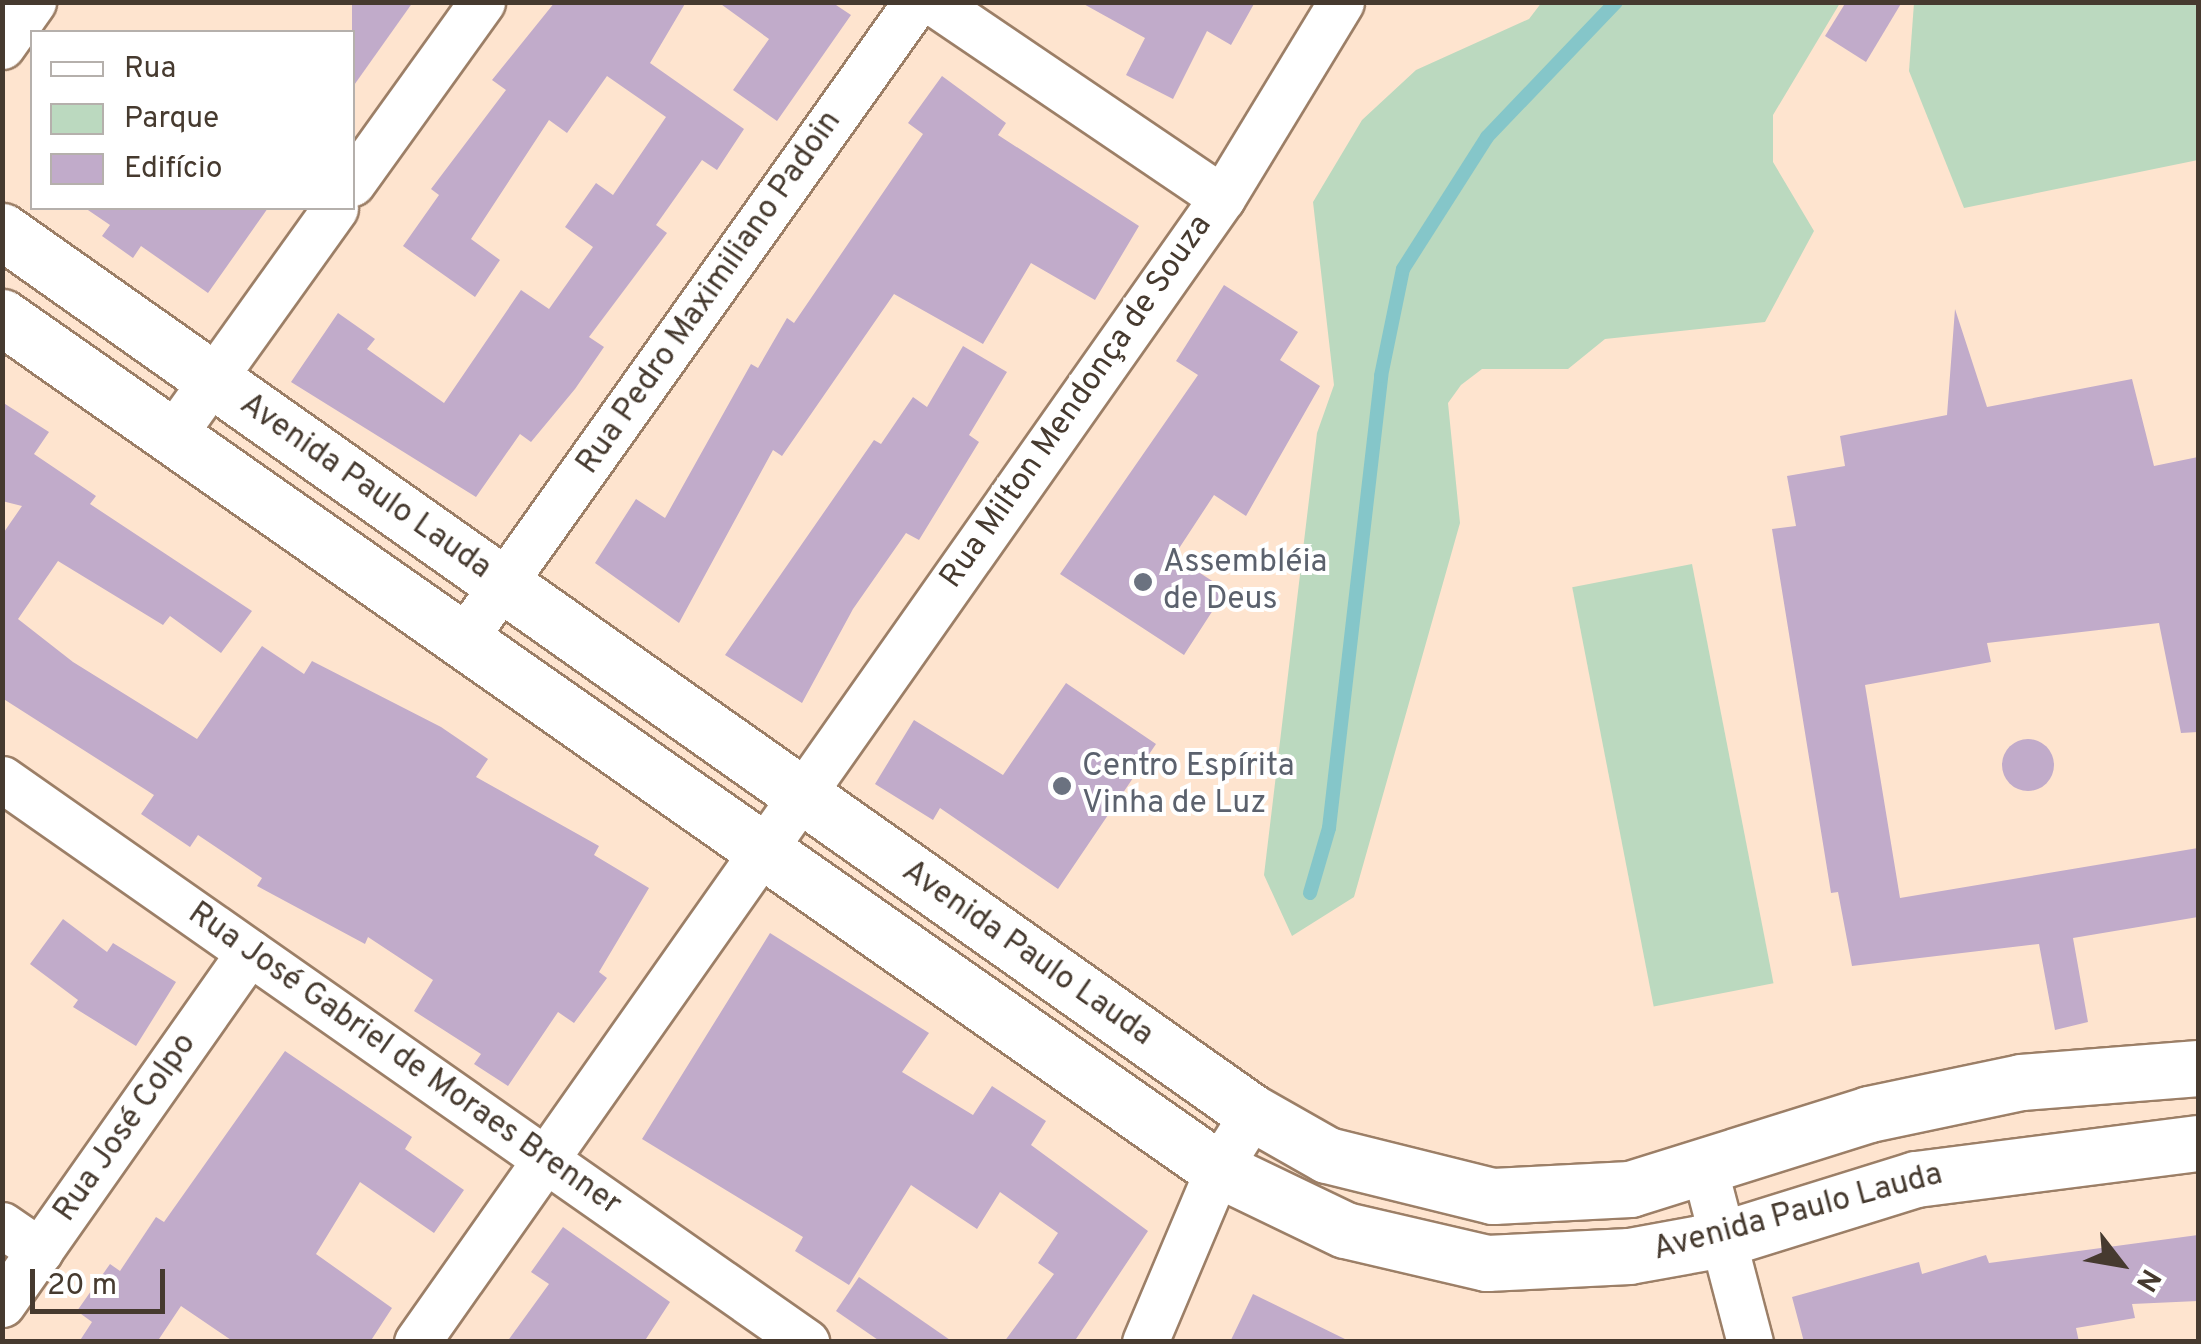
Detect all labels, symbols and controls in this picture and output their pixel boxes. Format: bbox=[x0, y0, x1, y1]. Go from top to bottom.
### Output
legend bbox=[30, 30, 355, 210]
text: Rua bbox=[124, 51, 176, 88]
text: Parque bbox=[124, 101, 219, 138]
street label: Rua Pedro Maximiliano Padoin bbox=[570, 104, 850, 482]
text: Edifício bbox=[124, 151, 222, 188]
street label: Rua Milton Mendonça de Souza bbox=[933, 208, 1221, 596]
street label: Avenida Paulo Lauda bbox=[232, 386, 498, 588]
place label: Assembléia de Deus bbox=[1163, 545, 1327, 620]
marker: Assembléia de Deus bbox=[1132, 571, 1154, 593]
place label: Centro Espírita Vinha de Luz bbox=[1082, 749, 1295, 824]
marker: Centro Espírita Vinha de Luz bbox=[1051, 775, 1073, 797]
street label: Avenida Paulo Lauda bbox=[894, 853, 1160, 1055]
street label: Rua José Gabriel de Moraes Brenner bbox=[180, 895, 628, 1225]
street label: Rua José Colpo bbox=[47, 1026, 205, 1230]
street label: Avenida Paulo Lauda bbox=[1649, 1156, 1947, 1270]
north arrow bbox=[2071, 1214, 2171, 1314]
scale bar bbox=[35, 1249, 170, 1311]
text: N bbox=[2126, 1262, 2167, 1297]
text: 20 m bbox=[47, 1268, 117, 1305]

